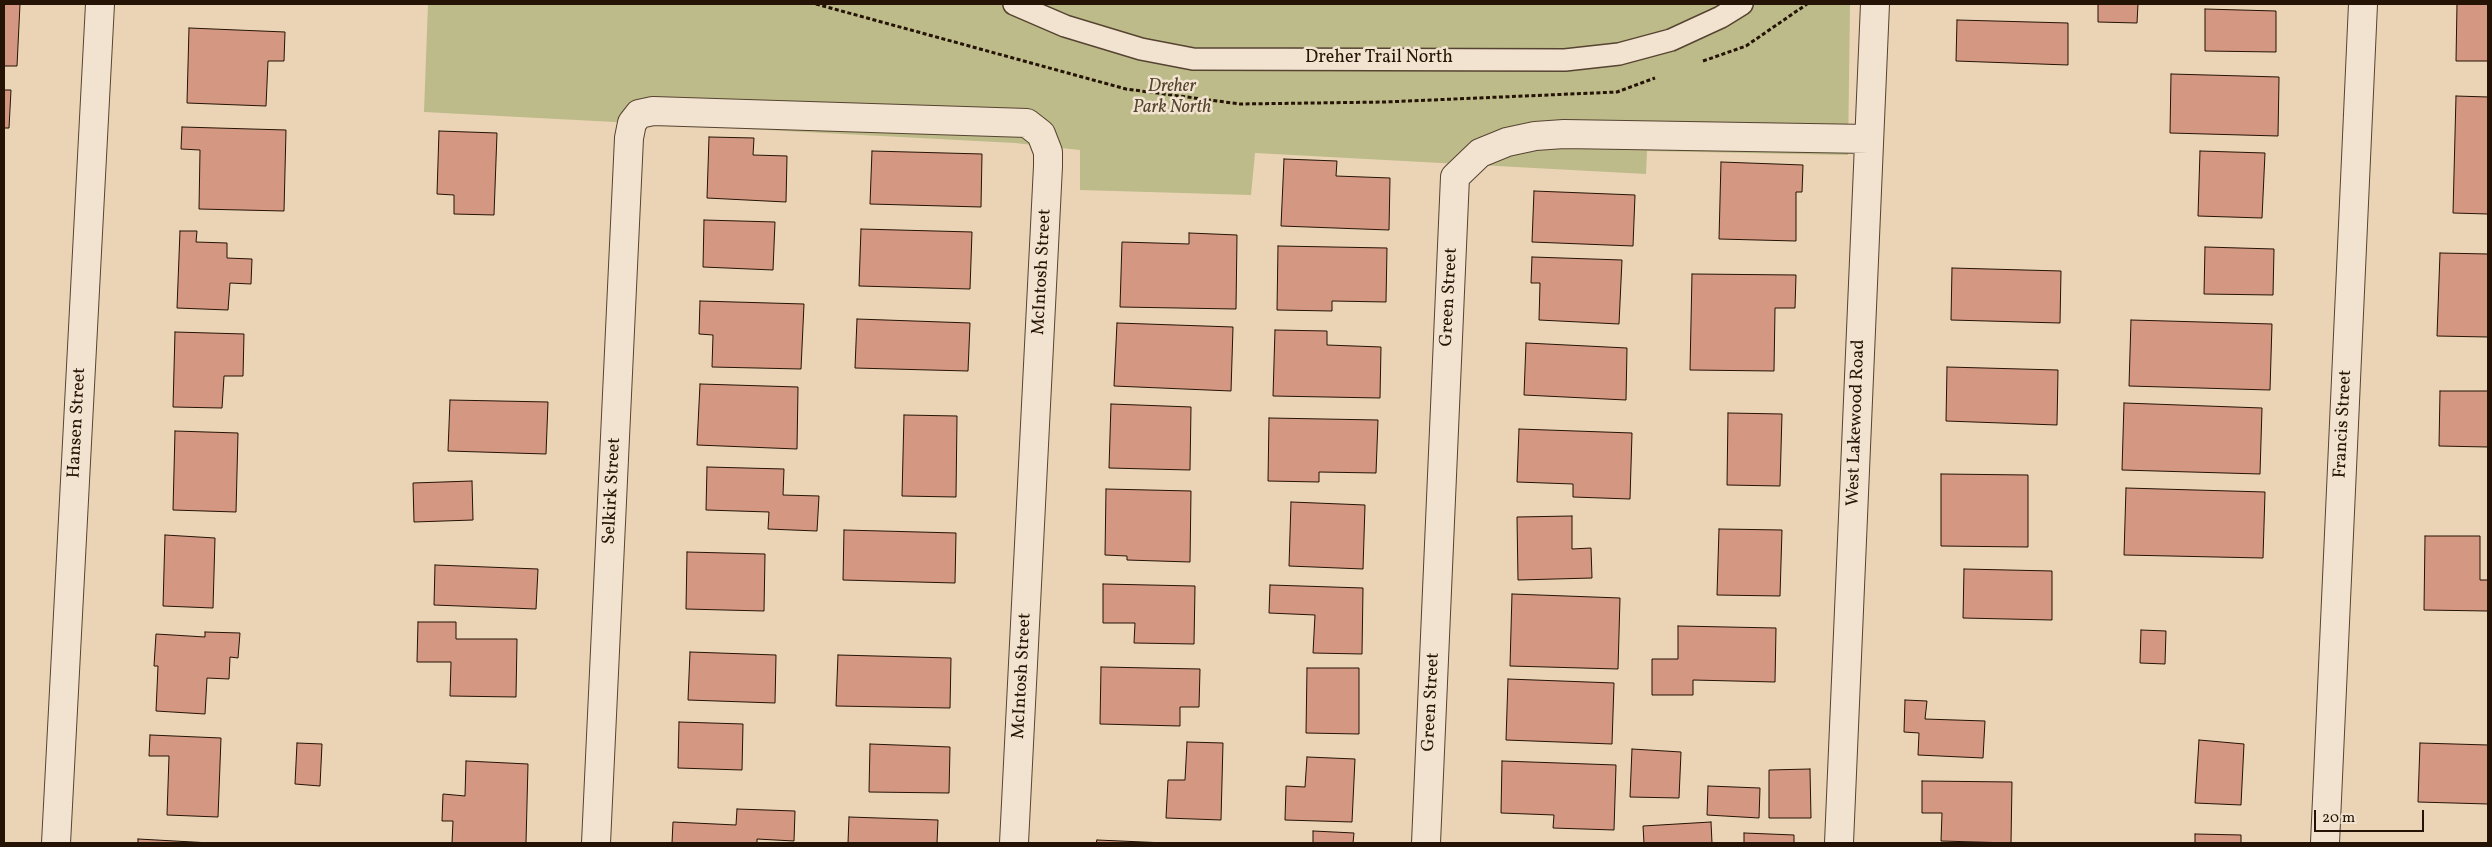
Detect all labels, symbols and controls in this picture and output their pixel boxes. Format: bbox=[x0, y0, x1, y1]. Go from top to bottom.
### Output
street label: Dreher Trail North bbox=[1305, 48, 1453, 70]
park label: Dreher Park North bbox=[1133, 77, 1211, 120]
street label: McIntosh Street bbox=[1029, 208, 1057, 336]
street label: Green Street bbox=[1437, 247, 1463, 347]
street label: West Lakewood Road bbox=[1843, 339, 1871, 507]
street label: Hansen Street bbox=[64, 367, 92, 479]
street label: Francis Street bbox=[2330, 369, 2358, 479]
street label: Selkirk Street bbox=[599, 437, 627, 545]
street label: McIntosh Street bbox=[1009, 612, 1037, 740]
street label: Green Street bbox=[1419, 652, 1445, 752]
scale bar bbox=[2317, 800, 2427, 832]
text: 20 m bbox=[2322, 808, 2355, 829]

